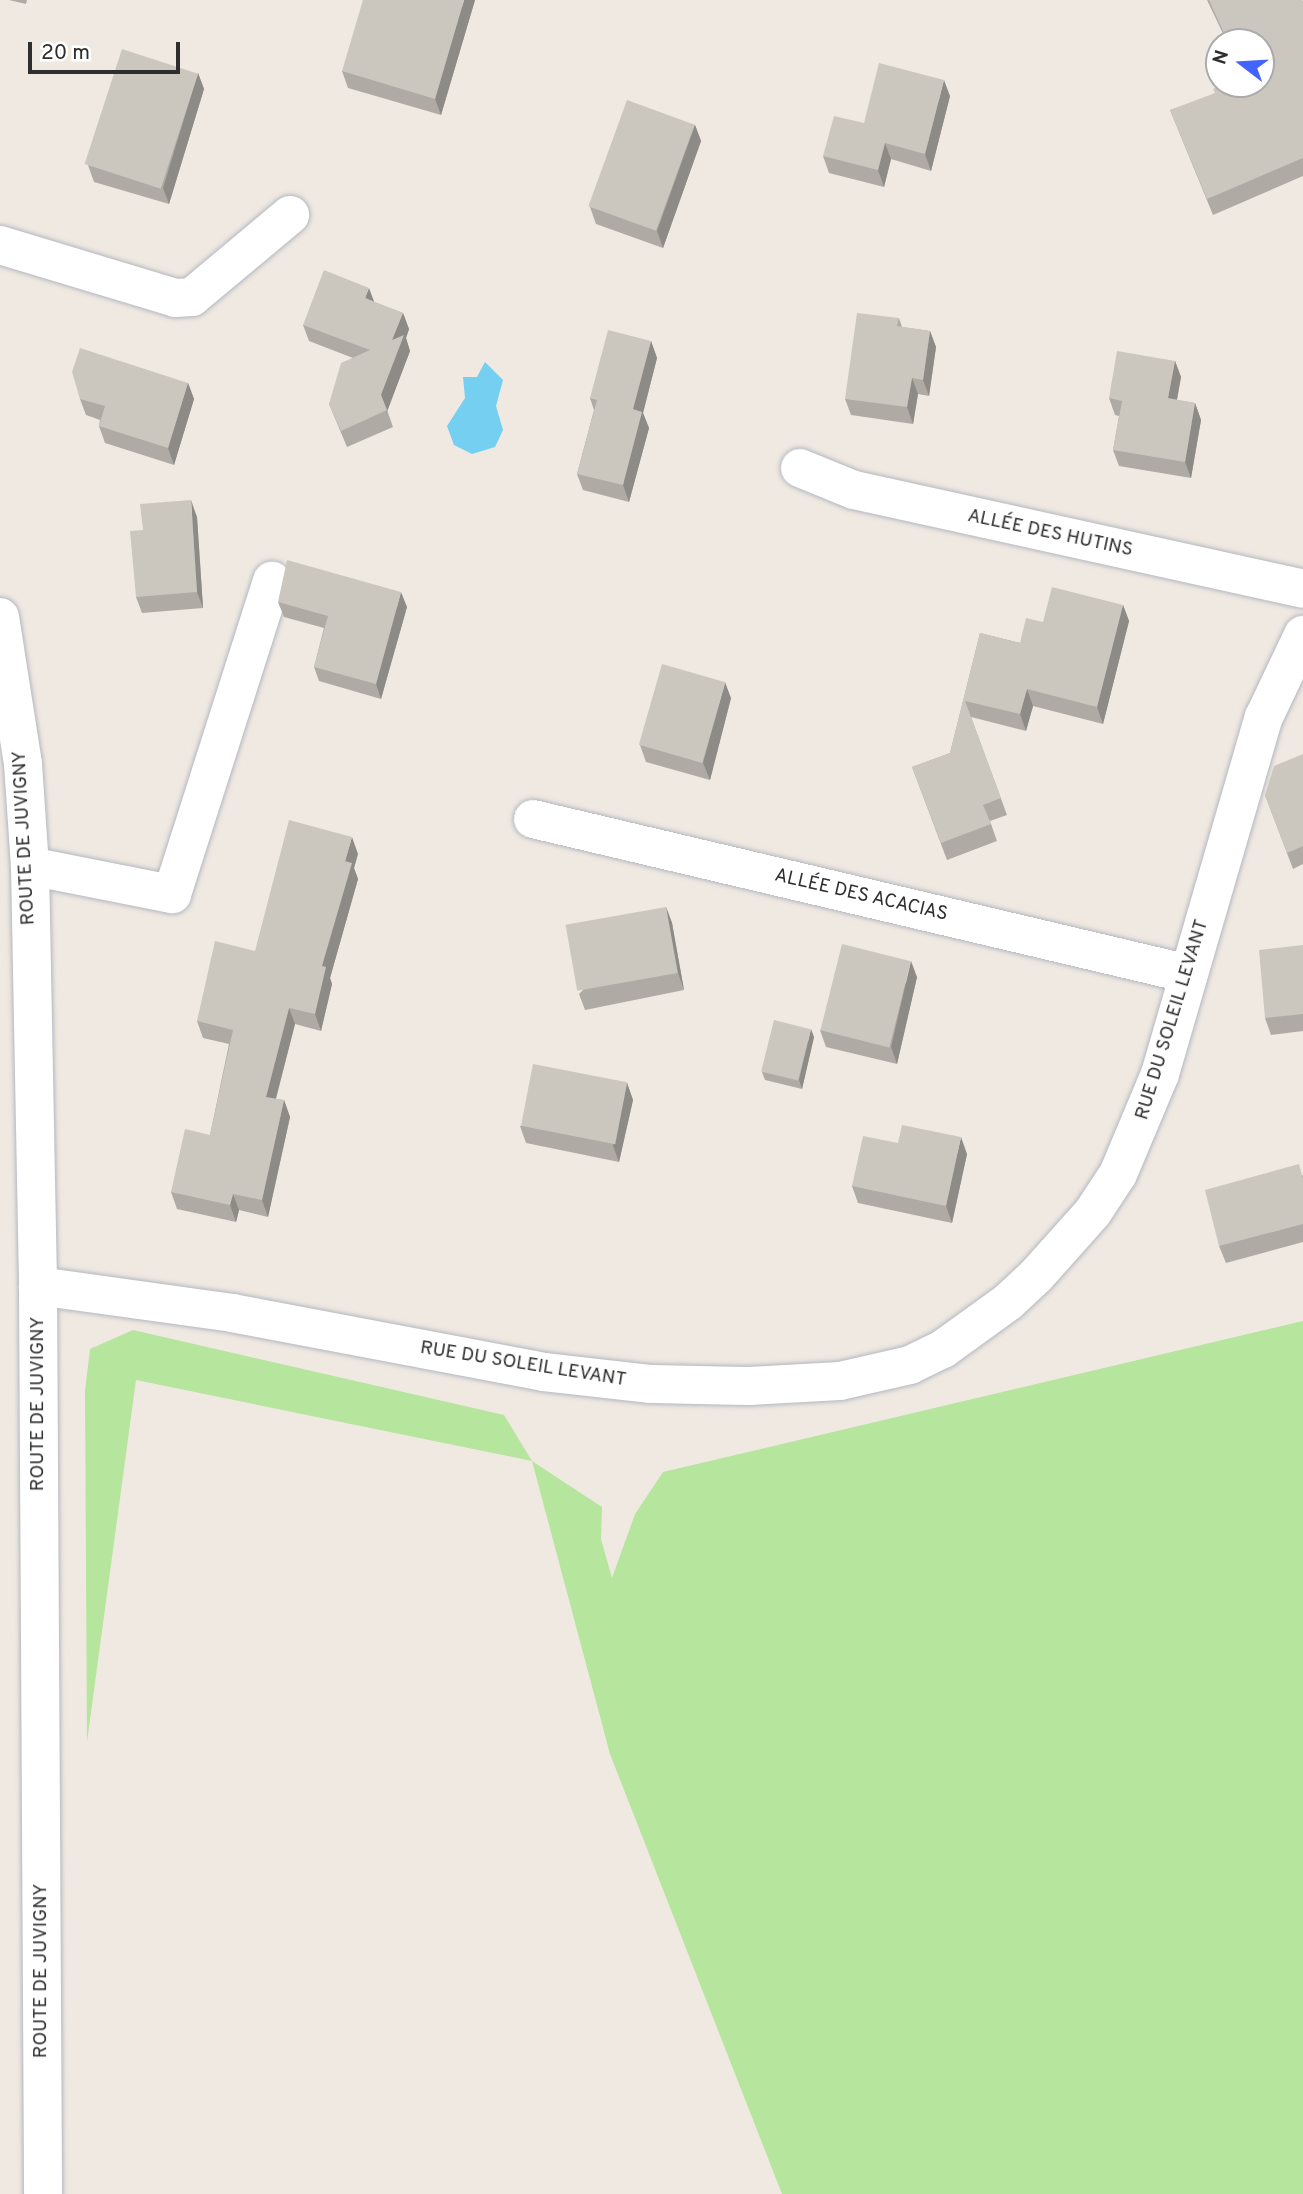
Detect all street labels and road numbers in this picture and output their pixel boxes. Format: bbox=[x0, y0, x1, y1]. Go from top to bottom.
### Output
street label: ALLÉE DES HUTINS bbox=[965, 505, 1135, 563]
street label: ROUTE DE JUVIGNY bbox=[9, 750, 41, 926]
street label: ALLÉE DES ACACIAS bbox=[772, 865, 950, 927]
street label: RUE DU SOLEIL LEVANT bbox=[1132, 917, 1214, 1123]
street label: ROUTE DE JUVIGNY bbox=[28, 1317, 50, 1491]
street label: RUE DU SOLEIL LEVANT bbox=[418, 1337, 628, 1393]
street label: ROUTE DE JUVIGNY bbox=[31, 1884, 53, 2058]

